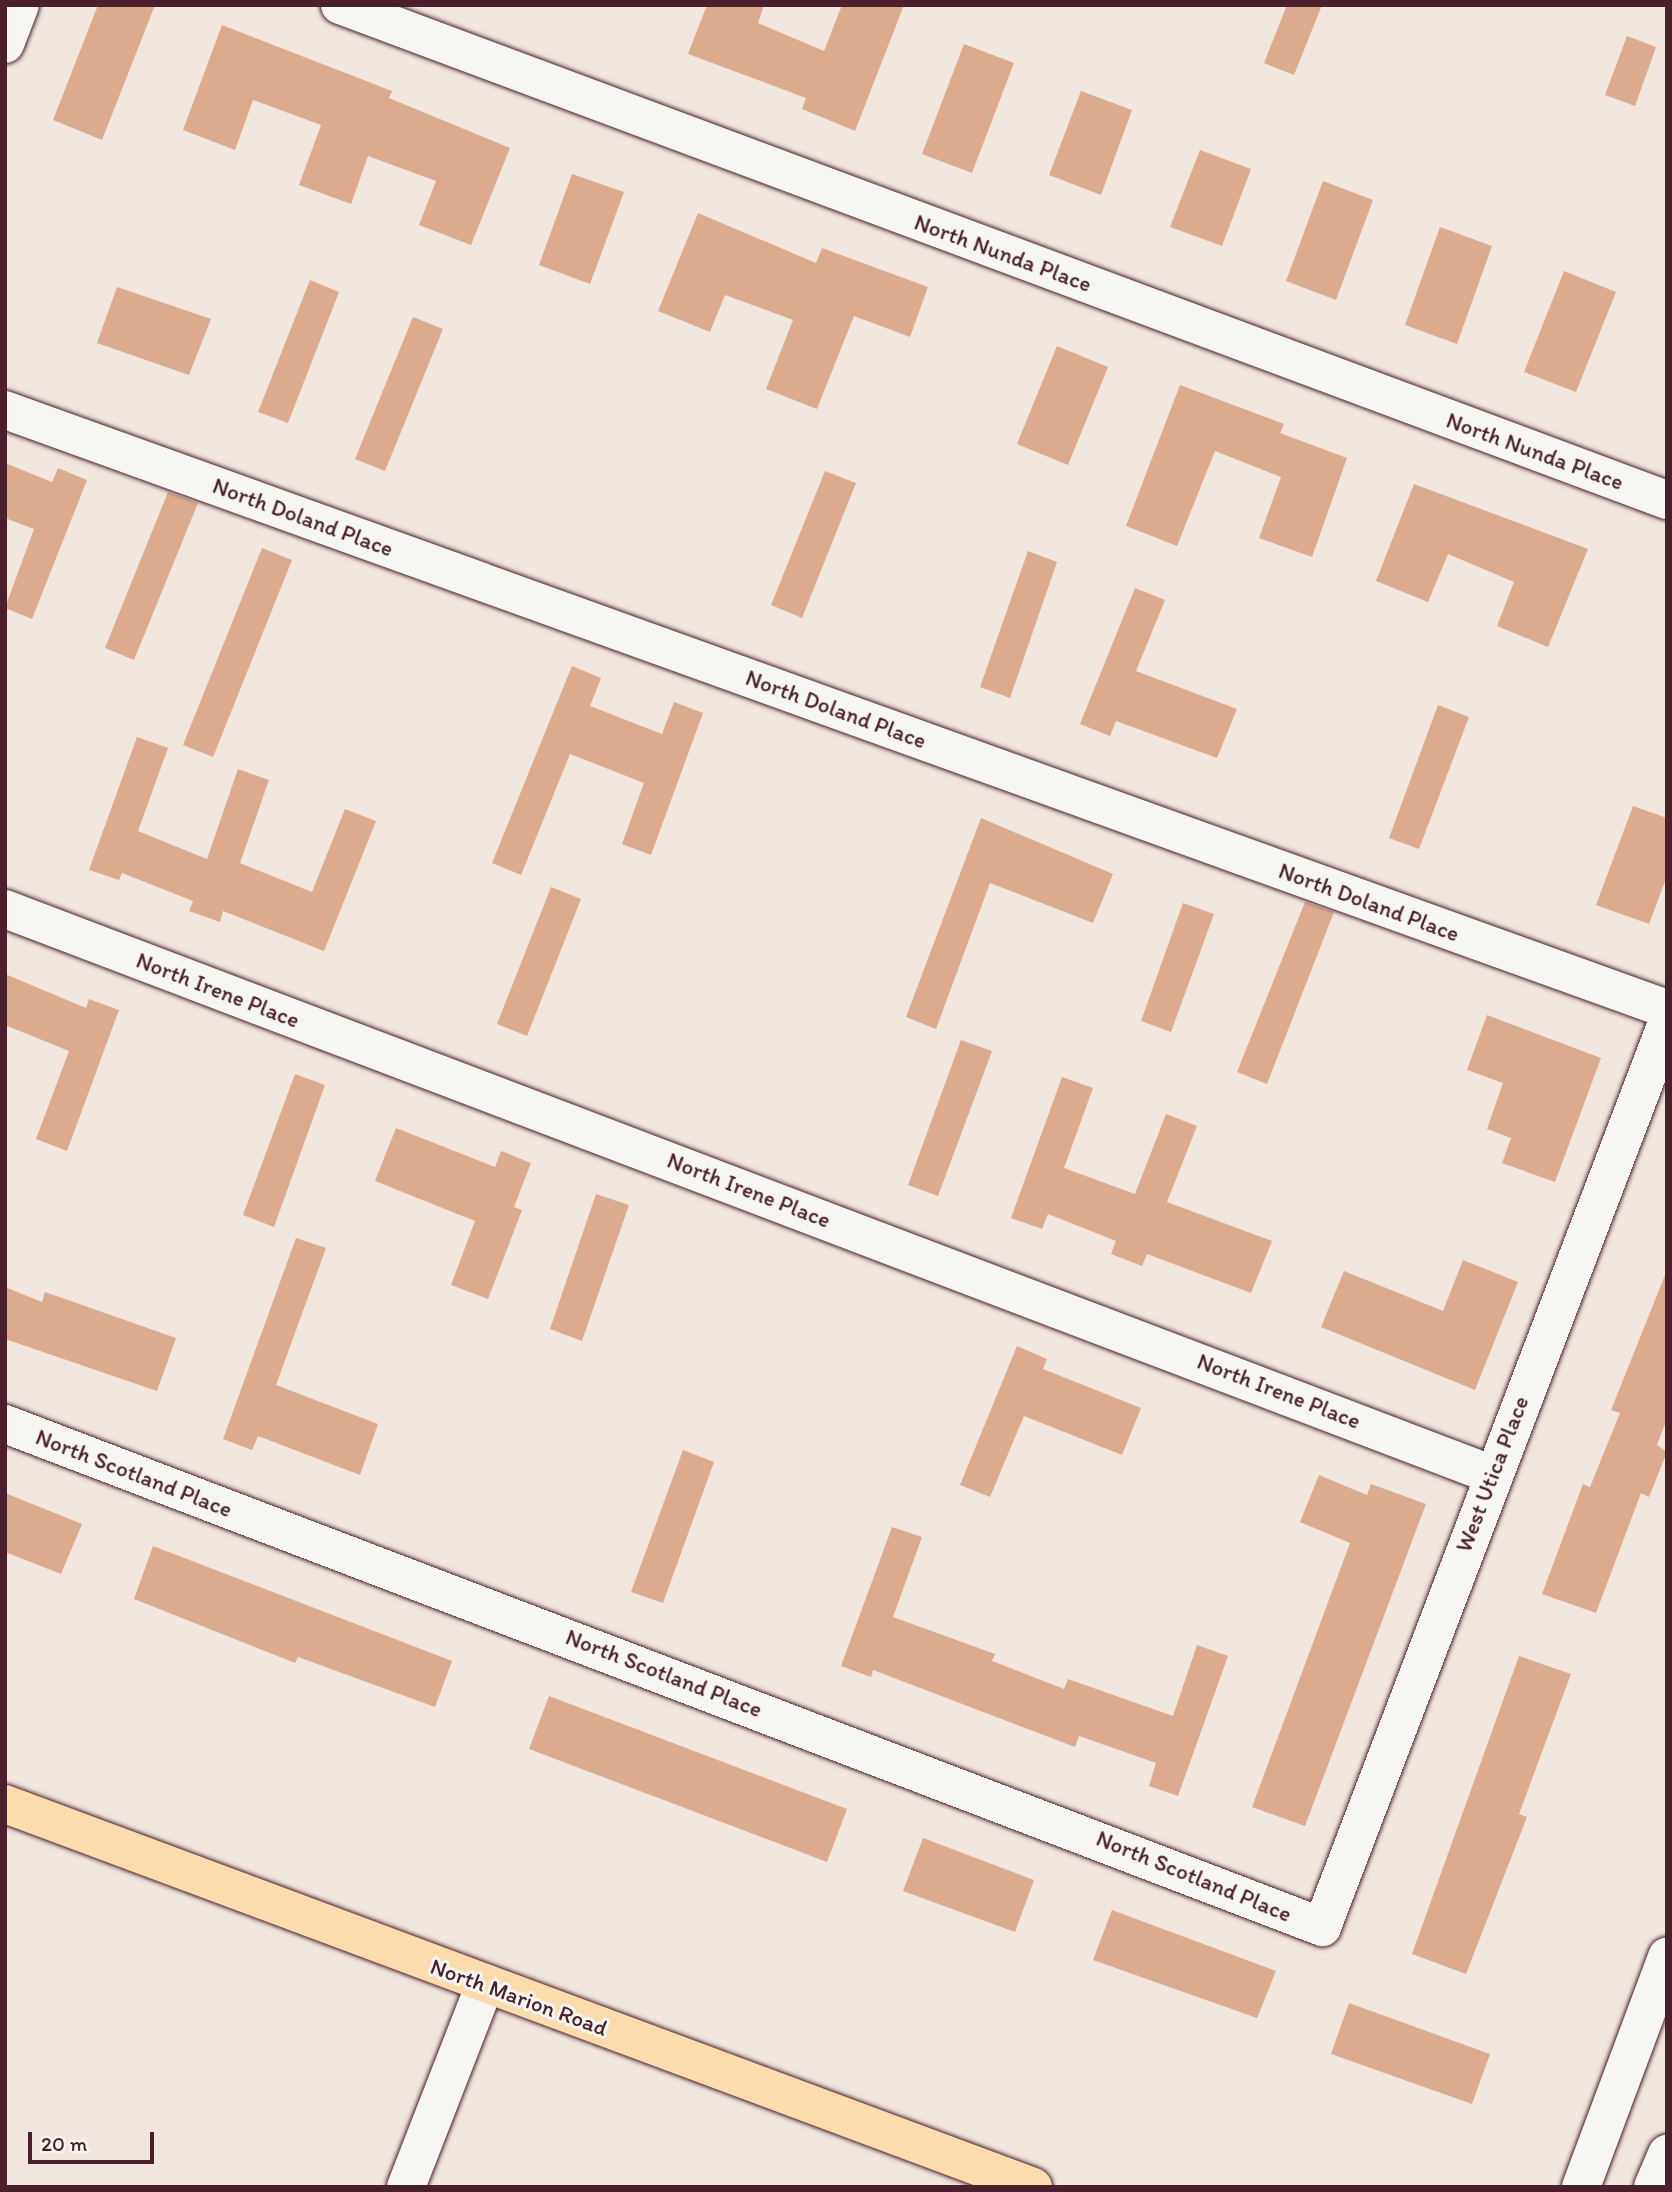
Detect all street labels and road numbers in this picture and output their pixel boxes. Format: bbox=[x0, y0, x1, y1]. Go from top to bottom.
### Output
street label: North Nunda Place bbox=[911, 208, 1095, 298]
street label: North Nunda Place bbox=[1443, 406, 1627, 496]
street label: North Doland Place bbox=[209, 472, 397, 562]
street label: North Doland Place bbox=[742, 664, 930, 754]
street label: North Doland Place bbox=[1275, 857, 1463, 947]
street label: North Irene Place bbox=[133, 946, 303, 1034]
street label: North Irene Place bbox=[664, 1146, 834, 1234]
street label: North Irene Place bbox=[1194, 1347, 1364, 1435]
street label: West Utica Place bbox=[1450, 1393, 1534, 1555]
street label: North Scotland Place bbox=[32, 1423, 236, 1523]
street label: North Scotland Place bbox=[562, 1623, 766, 1723]
street label: North Scotland Place bbox=[1092, 1824, 1296, 1928]
street label: North Marion Road bbox=[427, 1952, 611, 2042]

